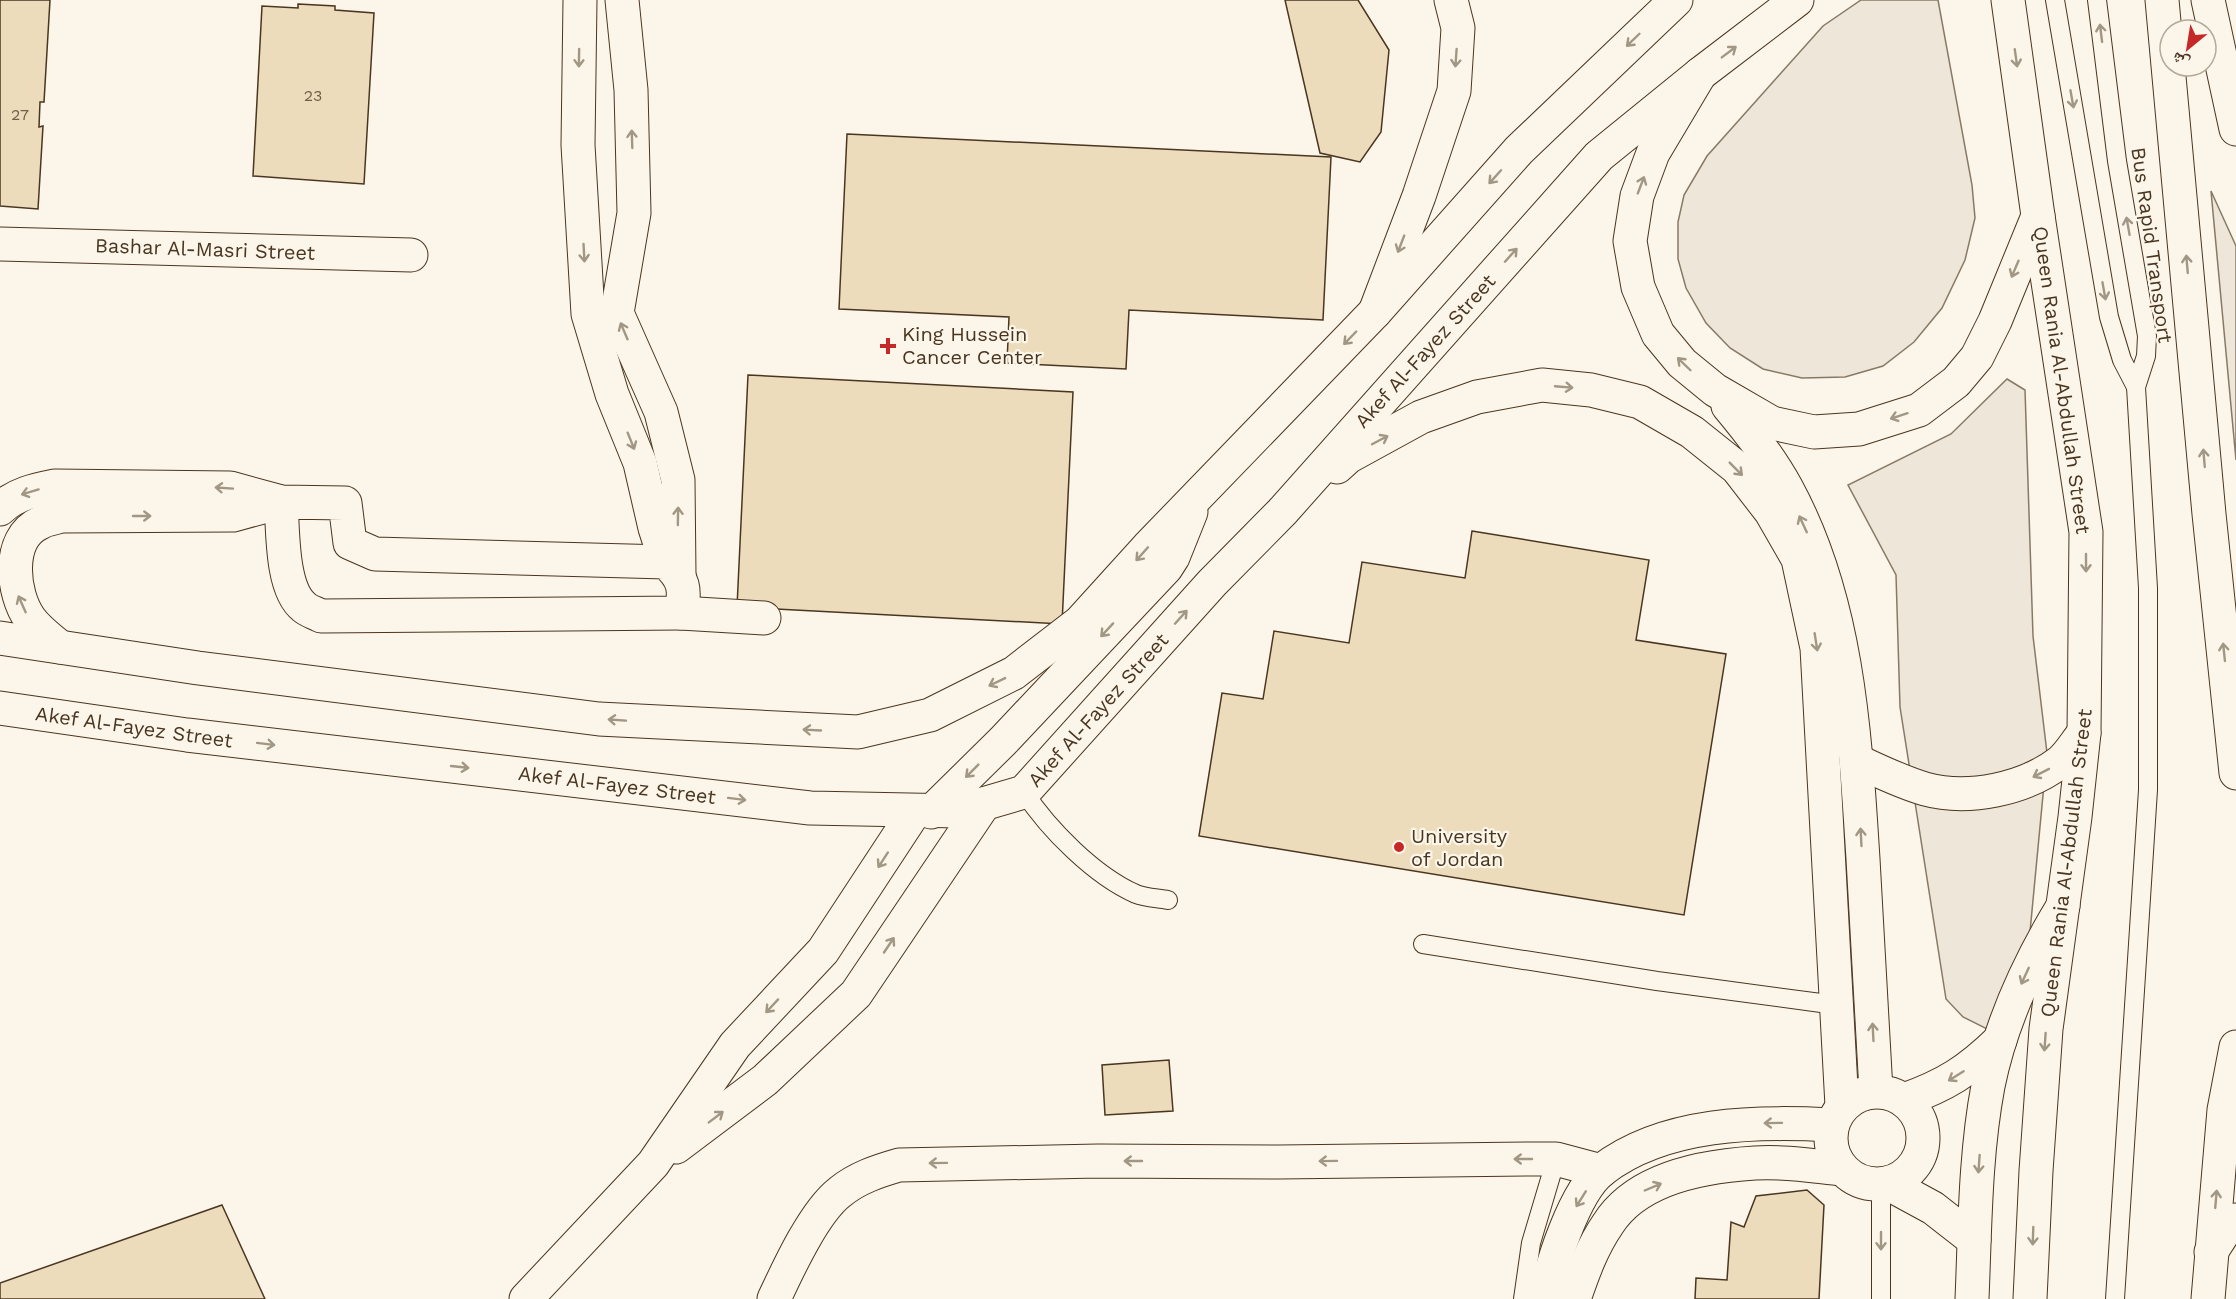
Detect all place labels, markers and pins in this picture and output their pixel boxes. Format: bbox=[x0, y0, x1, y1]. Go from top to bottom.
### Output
place label: King Hussein Cancer Center bbox=[902, 322, 1042, 369]
marker: King Hussein Cancer Center bbox=[879, 337, 897, 355]
place label: University of Jordan bbox=[1411, 824, 1508, 871]
marker: University of Jordan bbox=[1392, 840, 1406, 854]

